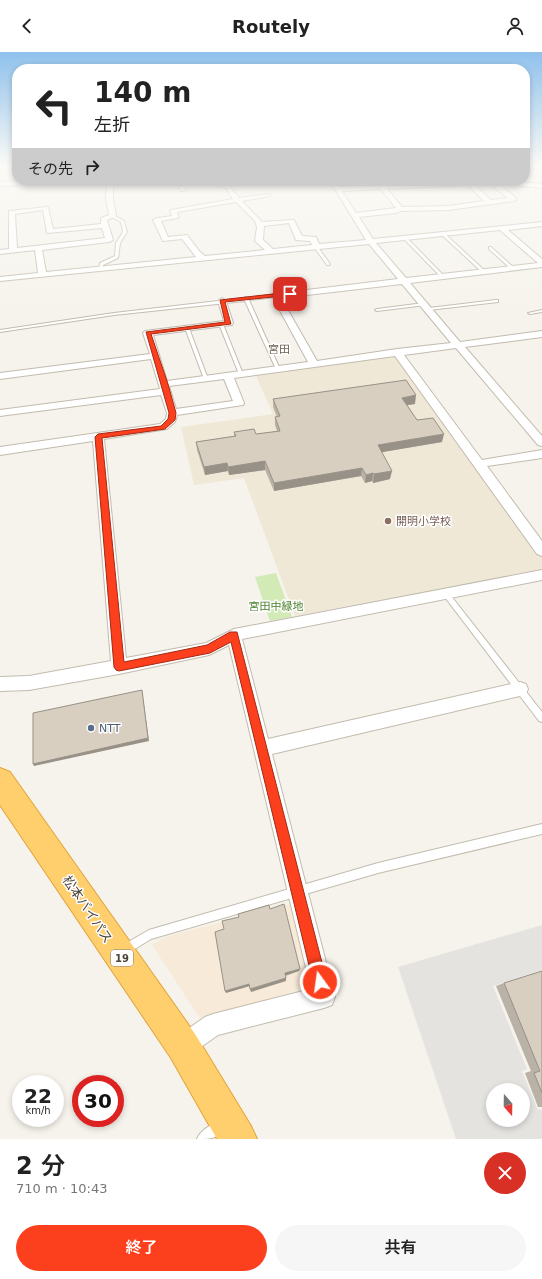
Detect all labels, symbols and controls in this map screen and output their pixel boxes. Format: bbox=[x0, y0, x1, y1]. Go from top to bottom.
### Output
icon: back bbox=[16, 15, 38, 37]
icon: person bbox=[504, 15, 526, 37]
text: Routely bbox=[232, 16, 310, 37]
text: 140 m bbox=[94, 76, 191, 109]
icon: left bbox=[28, 80, 80, 132]
text: 左折 bbox=[94, 114, 130, 135]
icon: right bbox=[81, 156, 103, 178]
text: その先 bbox=[28, 160, 73, 178]
pin bbox=[273, 277, 307, 311]
icon: arrive bbox=[279, 283, 301, 305]
district label: 宮田 bbox=[268, 343, 290, 356]
place label: 開明小学校 bbox=[396, 515, 451, 528]
marker: 開明小学校 bbox=[383, 516, 393, 526]
park label: 宮田中緑地 bbox=[249, 600, 304, 613]
place label: NTT bbox=[99, 722, 121, 735]
marker: NTT bbox=[86, 723, 96, 733]
street label: 松本バイパス bbox=[60, 873, 116, 946]
road number: 19 bbox=[111, 950, 133, 966]
position arrow bbox=[299, 961, 341, 1003]
speed limit sign: 30 bbox=[72, 1075, 124, 1127]
north arrow bbox=[486, 1083, 530, 1127]
map controls bbox=[486, 1083, 530, 1127]
text: 22 bbox=[24, 1084, 52, 1108]
text: km/h bbox=[25, 1105, 51, 1116]
text: 2 分 bbox=[16, 1152, 65, 1180]
button: close bbox=[484, 1152, 526, 1194]
text: 710 m · 10:43 bbox=[16, 1181, 107, 1196]
button: 終了 bbox=[16, 1225, 267, 1271]
button: 共有 bbox=[275, 1225, 526, 1271]

